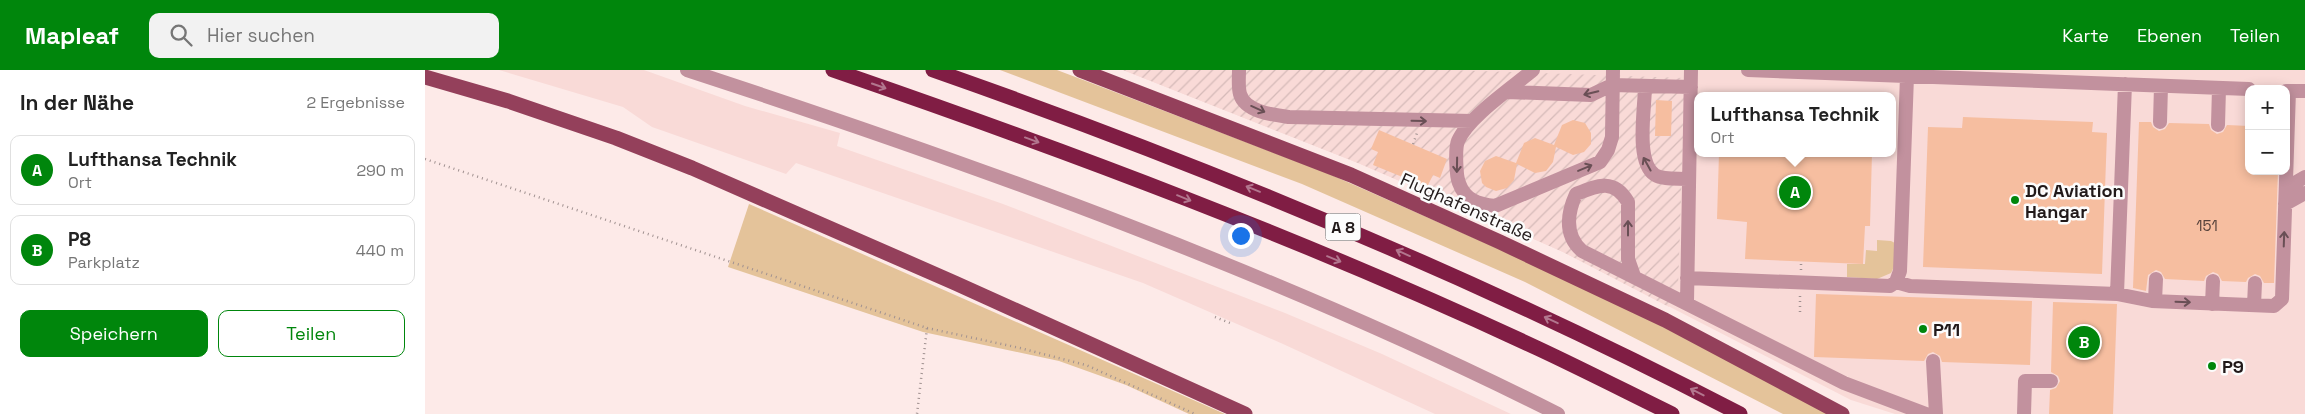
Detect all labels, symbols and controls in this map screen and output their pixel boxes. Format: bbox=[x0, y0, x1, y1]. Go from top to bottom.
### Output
search box bbox=[149, 13, 499, 58]
text: Mapleaf bbox=[25, 20, 119, 51]
icon: search bbox=[167, 21, 195, 49]
text: Hier suchen bbox=[207, 23, 315, 48]
text: Karte bbox=[2062, 24, 2109, 47]
text: Ebenen bbox=[2137, 24, 2202, 47]
text: Teilen bbox=[2230, 24, 2280, 47]
one-way arrow bbox=[870, 82, 886, 91]
map controls bbox=[2245, 85, 2290, 175]
button: + bbox=[2245, 85, 2290, 130]
text: In der Nähe bbox=[20, 89, 134, 116]
one-way arrow bbox=[1584, 89, 1600, 98]
text: 2 Ergebnisse bbox=[306, 92, 405, 113]
popup bbox=[1694, 92, 1896, 157]
text: Lufthansa Technik bbox=[1711, 102, 1879, 127]
one-way arrow bbox=[1250, 105, 1265, 115]
one-way arrow bbox=[1410, 116, 1427, 126]
text: Ort bbox=[1711, 127, 1735, 148]
button: − bbox=[2245, 130, 2290, 175]
one-way arrow bbox=[1024, 136, 1039, 146]
text: Lufthansa Technik bbox=[68, 147, 237, 172]
one-way arrow bbox=[1452, 156, 1462, 173]
one-way arrow bbox=[1642, 156, 1652, 171]
text: A bbox=[32, 160, 42, 181]
text: 290 m bbox=[356, 160, 404, 181]
one-way arrow bbox=[1577, 163, 1592, 172]
street label: Flughafenstraße bbox=[1397, 167, 1537, 247]
text: Ort bbox=[68, 172, 92, 193]
pin: A bbox=[1779, 173, 1811, 211]
place label: DC Aviation Hangar bbox=[2025, 179, 2124, 223]
one-way arrow bbox=[1246, 184, 1261, 194]
one-way arrow bbox=[1176, 194, 1191, 203]
marker: DC Aviation Hangar bbox=[2009, 194, 2021, 206]
road number: A 8 bbox=[1325, 214, 1361, 240]
house number: 151 bbox=[2196, 216, 2218, 235]
one-way arrow bbox=[1623, 220, 1633, 236]
your location bbox=[1228, 223, 1254, 249]
text: P8 bbox=[68, 227, 91, 252]
one-way arrow bbox=[2279, 231, 2289, 248]
text: B bbox=[32, 240, 42, 261]
text: 440 m bbox=[356, 240, 404, 261]
one-way arrow bbox=[1396, 248, 1411, 258]
text: Parkplatz bbox=[68, 252, 140, 273]
one-way arrow bbox=[1326, 255, 1341, 265]
one-way arrow bbox=[2174, 298, 2190, 307]
button: Speichern bbox=[20, 310, 208, 357]
button: Teilen bbox=[218, 310, 405, 357]
one-way arrow bbox=[1544, 315, 1559, 324]
place label: P11 bbox=[1933, 318, 1960, 341]
marker: P11 bbox=[1917, 323, 1929, 335]
pin: B bbox=[2068, 323, 2100, 361]
place label: P9 bbox=[2222, 355, 2244, 378]
marker: P9 bbox=[2206, 360, 2218, 372]
one-way arrow bbox=[1689, 387, 1704, 397]

